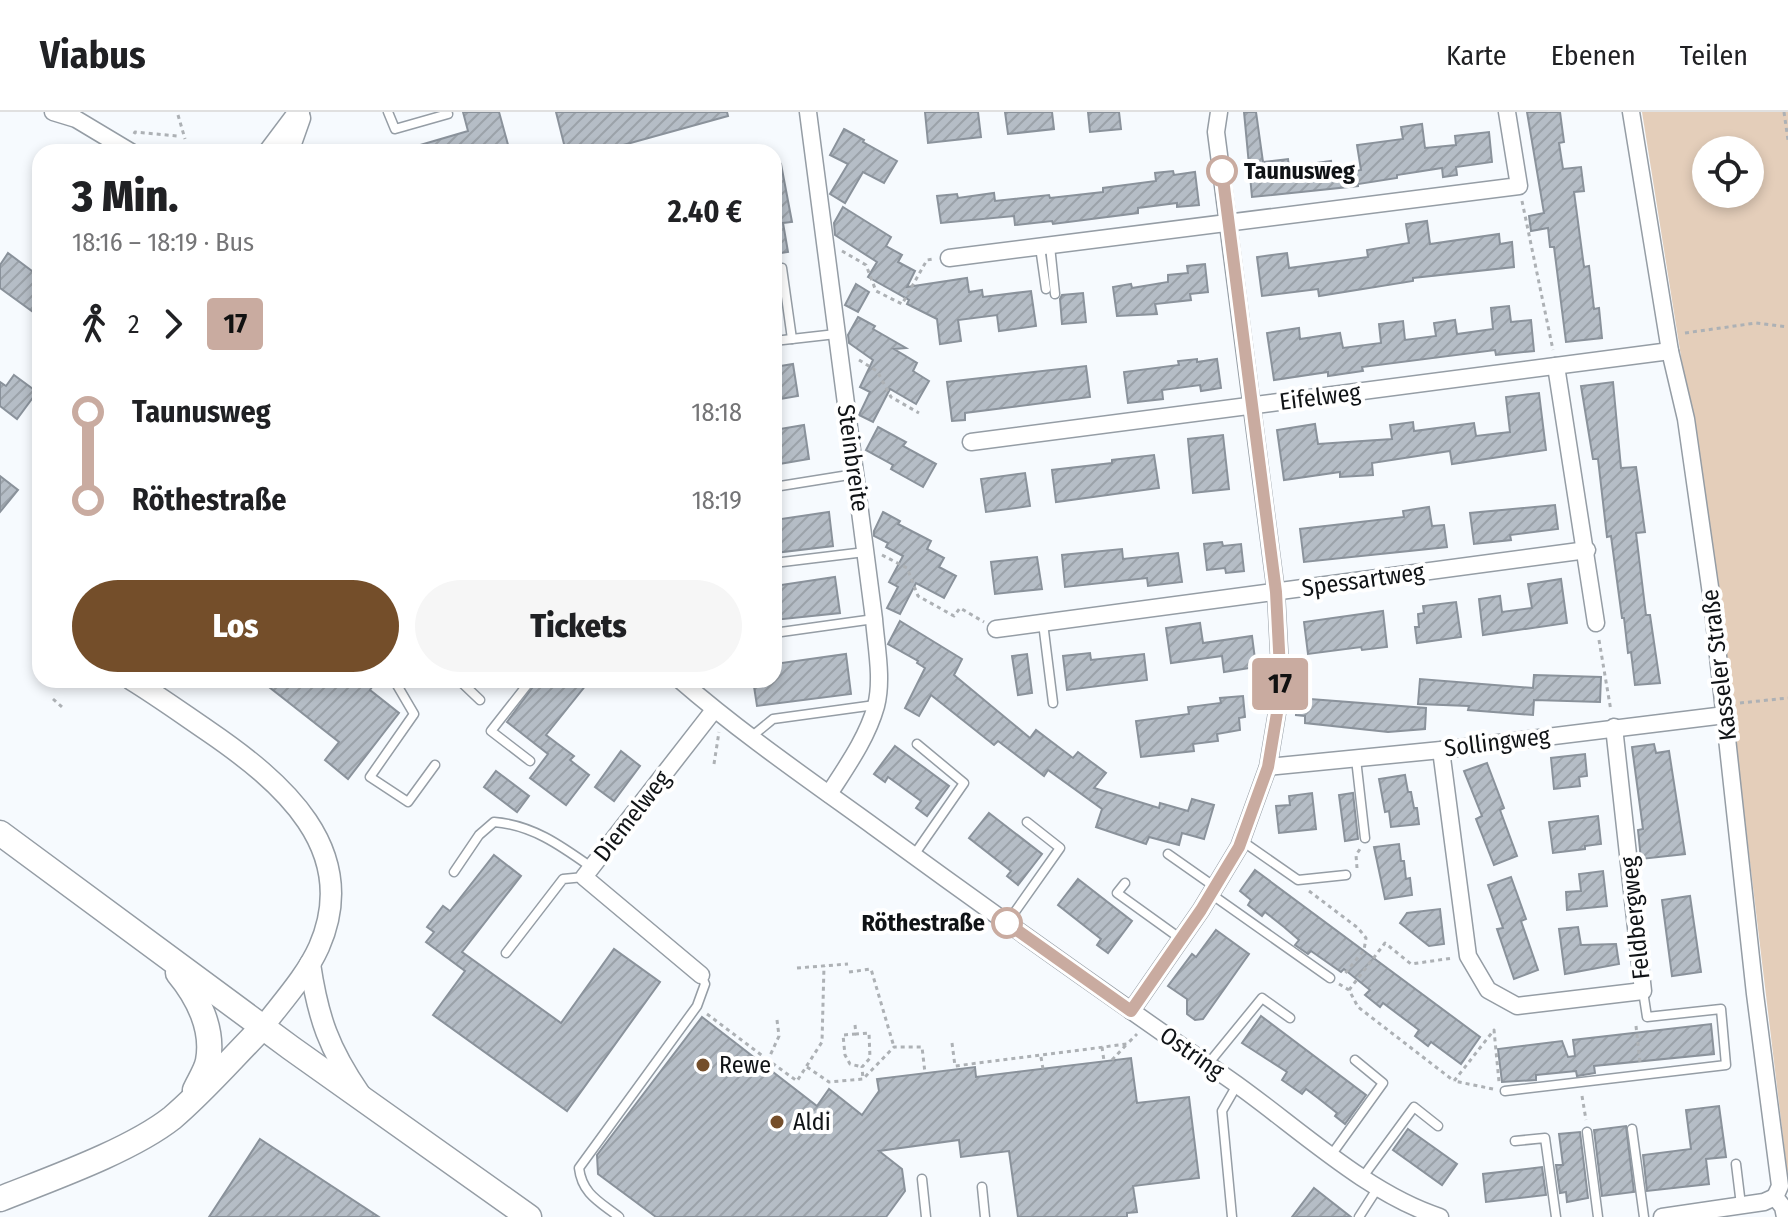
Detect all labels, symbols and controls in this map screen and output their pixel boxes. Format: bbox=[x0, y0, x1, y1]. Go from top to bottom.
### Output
text: Viabus bbox=[40, 32, 146, 78]
text: Karte bbox=[1446, 39, 1507, 72]
text: Ebenen bbox=[1551, 39, 1636, 72]
text: Teilen bbox=[1680, 39, 1748, 72]
map controls bbox=[1692, 136, 1764, 208]
button: locate bbox=[1692, 136, 1764, 208]
marker: Taunusweg bbox=[1207, 156, 1237, 186]
place label: Taunusweg bbox=[1244, 157, 1355, 185]
text: 3 Min. bbox=[72, 170, 178, 223]
text: 2.40 € bbox=[668, 194, 742, 230]
text: 18:16 – 18:19 · Bus bbox=[72, 227, 254, 258]
icon: walk bbox=[72, 302, 116, 346]
icon: forward bbox=[151, 302, 195, 346]
text: 17 bbox=[223, 307, 247, 340]
text: 2 bbox=[128, 309, 139, 340]
street label: Eifelweg bbox=[1278, 378, 1363, 416]
text: Taunusweg bbox=[132, 394, 271, 430]
text: 18:18 bbox=[691, 397, 742, 428]
street label: Steinbreite bbox=[832, 403, 874, 513]
text: Röthestraße bbox=[132, 482, 286, 518]
text: 18:19 bbox=[692, 485, 742, 516]
street label: Spessartweg bbox=[1300, 557, 1427, 602]
button: Los bbox=[72, 580, 399, 672]
button: Tickets bbox=[415, 580, 742, 672]
street label: Kasseler Straße bbox=[1696, 588, 1742, 742]
line badge: 17 bbox=[1244, 658, 1316, 710]
text: 17 bbox=[1268, 667, 1292, 700]
street label: Sollingweg bbox=[1443, 722, 1552, 762]
street label: Diemelweg bbox=[588, 765, 677, 867]
street label: Feldbergweg bbox=[1615, 854, 1655, 981]
marker: Röthestraße bbox=[992, 908, 1022, 938]
place label: Röthestraße bbox=[861, 909, 985, 937]
street label: Ostring bbox=[1155, 1021, 1230, 1085]
place label: Rewe bbox=[719, 1051, 771, 1079]
marker: Rewe bbox=[694, 1056, 712, 1074]
place label: Aldi bbox=[793, 1108, 831, 1136]
marker: Aldi bbox=[768, 1113, 786, 1131]

